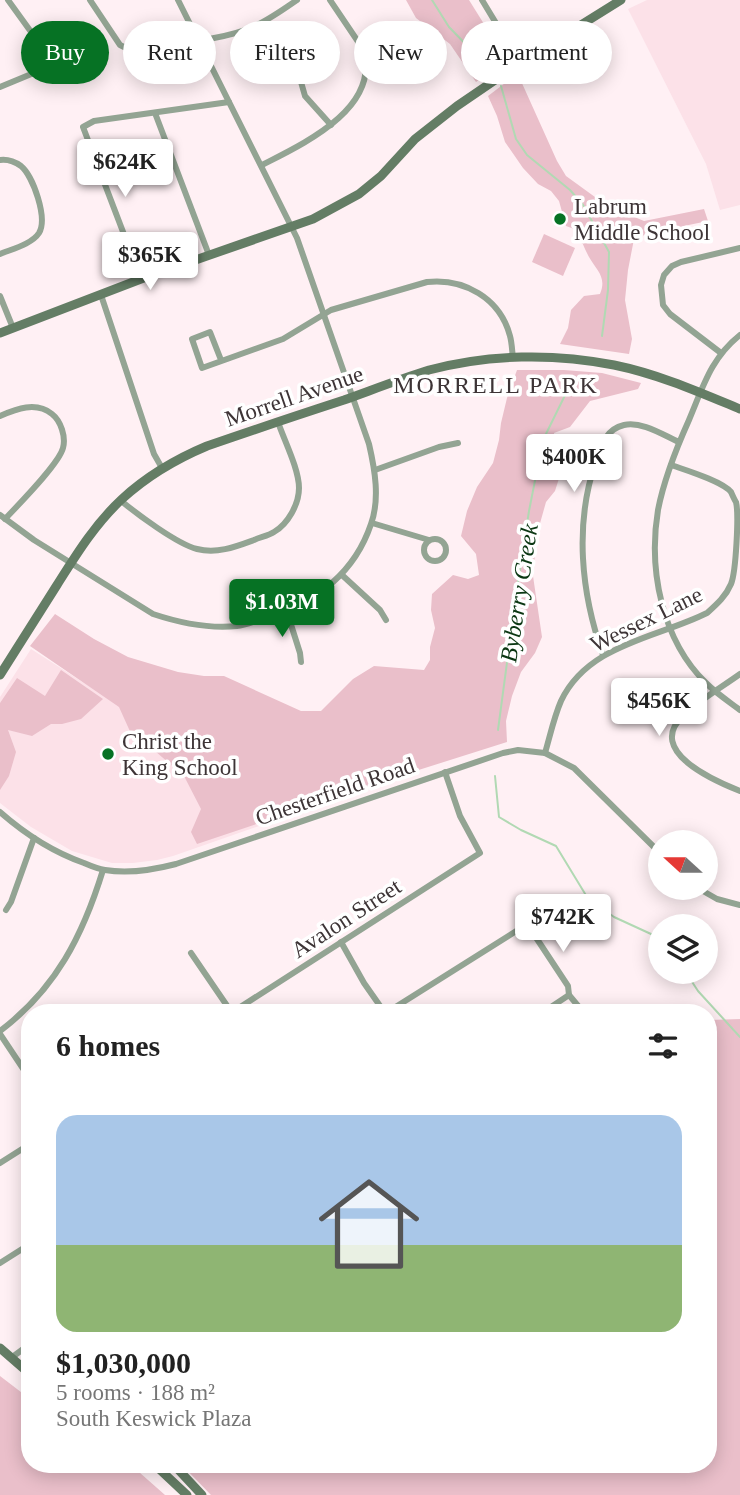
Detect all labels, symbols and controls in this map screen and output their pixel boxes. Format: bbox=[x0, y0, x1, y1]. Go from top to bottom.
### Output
chip: Buy bbox=[21, 21, 109, 84]
chip: Rent bbox=[123, 21, 216, 84]
chip: Filters bbox=[230, 21, 340, 84]
chip: New bbox=[354, 21, 447, 84]
chip: Apartment bbox=[461, 21, 612, 84]
pin: $624K bbox=[76, 140, 174, 199]
text: $624K bbox=[93, 149, 157, 174]
place label: Labrum Middle School bbox=[574, 194, 710, 245]
marker: Labrum Middle School bbox=[552, 211, 568, 227]
pin: $365K bbox=[101, 232, 199, 292]
text: $365K bbox=[118, 242, 182, 267]
street label: Morrell Avenue bbox=[222, 361, 367, 432]
district label: MORRELL PARK bbox=[393, 372, 599, 398]
pin: $400K bbox=[525, 434, 623, 494]
text: $400K bbox=[542, 444, 606, 469]
water label: Byberry Creek bbox=[495, 522, 543, 664]
pin: $1.03M bbox=[225, 580, 339, 639]
street label: Wessex Lane bbox=[586, 582, 706, 657]
text: $1.03M bbox=[245, 589, 319, 614]
pin: $456K bbox=[610, 678, 708, 738]
text: $456K bbox=[627, 688, 691, 713]
place label: Christ the King School bbox=[122, 729, 238, 780]
marker: Christ the King School bbox=[100, 746, 116, 762]
street label: Chesterfield Road bbox=[252, 752, 419, 830]
north arrow bbox=[648, 830, 718, 900]
map controls bbox=[648, 830, 718, 984]
street label: Avalon Street bbox=[287, 873, 406, 963]
pin: $742K bbox=[514, 894, 612, 954]
text: $742K bbox=[531, 904, 595, 929]
button: layers bbox=[648, 914, 718, 984]
icon: filters bbox=[644, 1027, 682, 1065]
text: 6 homes bbox=[56, 1029, 160, 1062]
icon: home bbox=[306, 1161, 432, 1287]
text: $1,030,000 bbox=[56, 1346, 191, 1379]
text: 5 rooms · 188 m² bbox=[56, 1380, 215, 1405]
text: South Keswick Plaza bbox=[56, 1406, 251, 1431]

